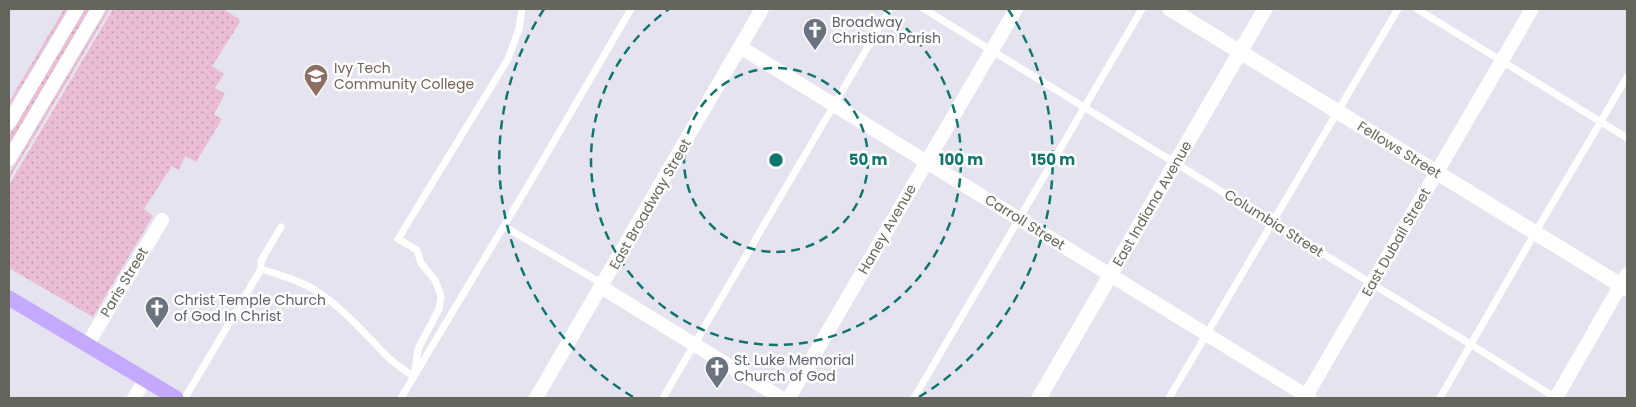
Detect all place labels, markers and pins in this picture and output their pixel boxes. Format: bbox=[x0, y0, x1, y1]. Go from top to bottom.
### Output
place label: Broadway Christian Parish bbox=[832, 12, 941, 48]
church icon: Broadway Christian Parish bbox=[802, 17, 828, 51]
place label: Ivy Tech Community College bbox=[334, 58, 474, 94]
school or university icon: Ivy Tech Community College bbox=[303, 63, 329, 97]
centre of rings bbox=[767, 151, 785, 169]
place label: Christ Temple Church of God In Christ bbox=[174, 290, 326, 326]
church icon: Christ Temple Church of God In Christ bbox=[144, 295, 170, 329]
place label: St. Luke Memorial Church of God bbox=[734, 350, 854, 386]
church icon: St. Luke Memorial Church of God bbox=[704, 355, 730, 389]

